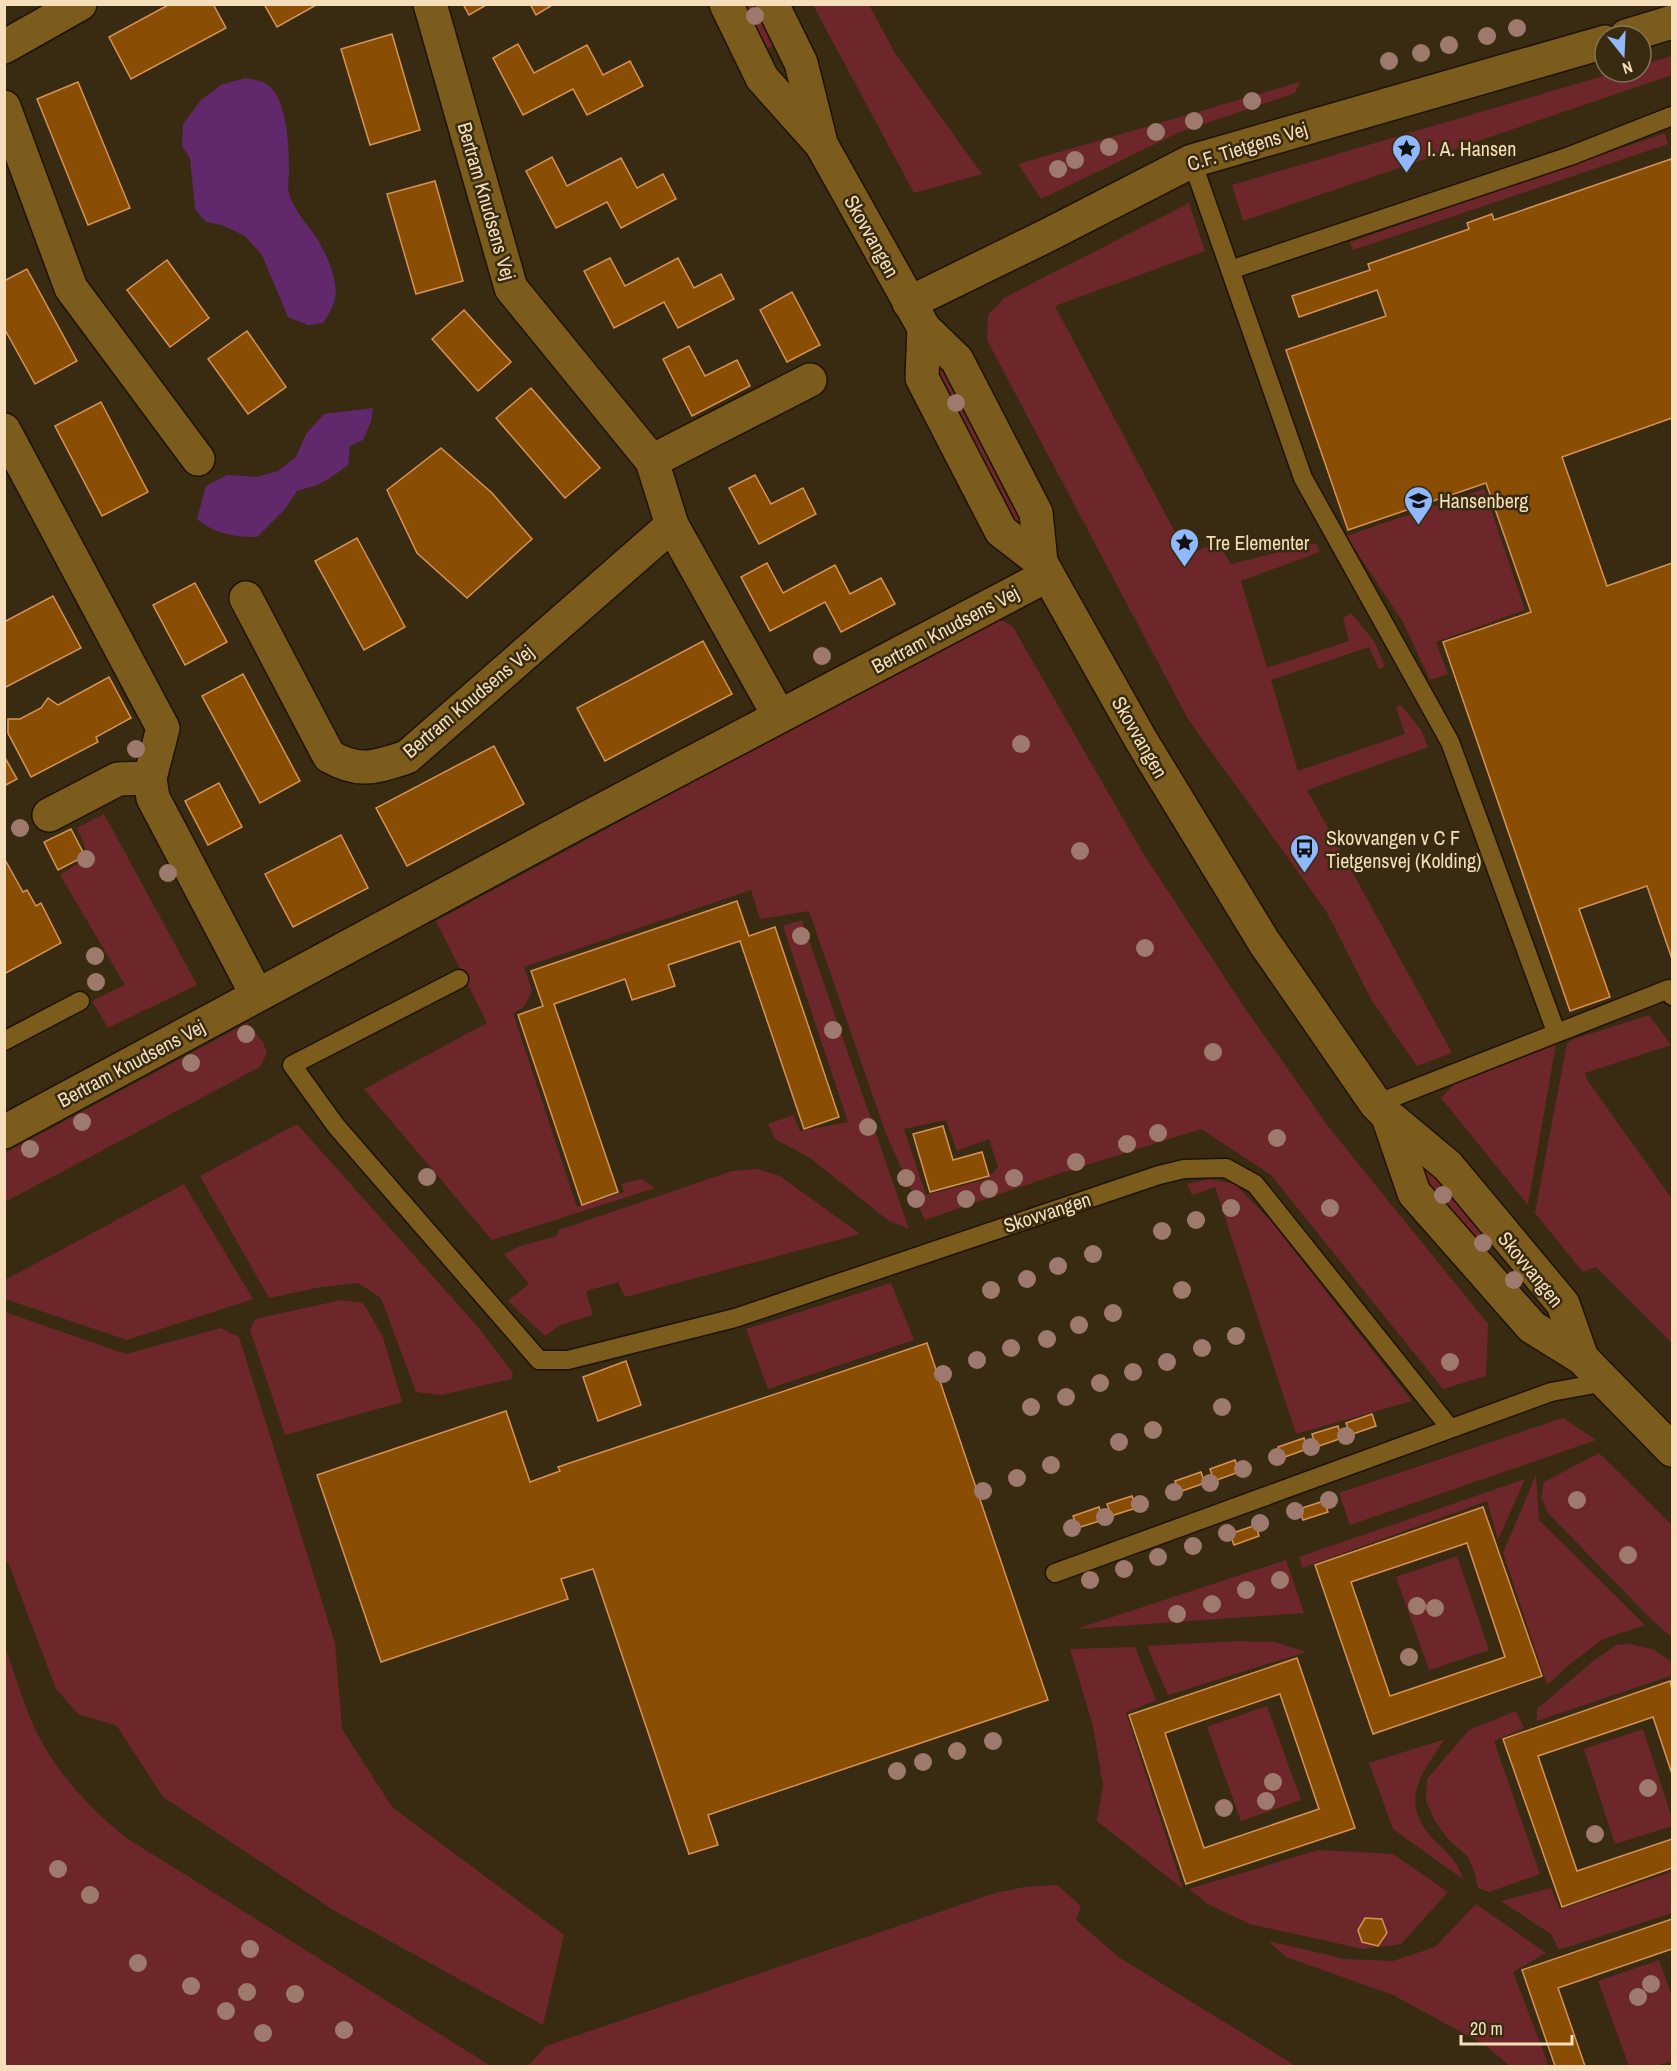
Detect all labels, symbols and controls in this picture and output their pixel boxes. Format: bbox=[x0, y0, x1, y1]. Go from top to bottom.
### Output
north arrow bbox=[1593, 24, 1653, 84]
text: N bbox=[1620, 56, 1636, 80]
street label: C.F. Tietgens Vej bbox=[1184, 115, 1310, 177]
street label: Bertram Knudsens Vej bbox=[452, 119, 522, 283]
place icon: I. A. Hansen bbox=[1390, 132, 1422, 174]
place label: I. A. Hansen bbox=[1427, 135, 1516, 162]
street label: Skovvangen bbox=[838, 190, 906, 282]
school or university icon: Hansenberg bbox=[1402, 484, 1434, 526]
place label: Hansenberg bbox=[1439, 487, 1528, 514]
place icon: Tre Elementer bbox=[1169, 526, 1201, 568]
place label: Tre Elementer bbox=[1206, 529, 1310, 556]
street label: Bertram Knudsens Vej bbox=[867, 579, 1023, 679]
street label: Bertram Knudsens Vej bbox=[397, 638, 539, 764]
street label: Skovvangen bbox=[1106, 691, 1174, 783]
place label: Skovvangen v C F Tietgensvej (Kolding) bbox=[1326, 824, 1482, 874]
bus stop icon: Skovvangen v C F Tietgensvej (Kolding) bbox=[1289, 832, 1321, 874]
street label: Bertram Knudsens Vej bbox=[53, 1013, 209, 1113]
street label: Skovvangen bbox=[1000, 1185, 1094, 1239]
street label: Skovvangen bbox=[1492, 1225, 1570, 1313]
scale bar bbox=[1461, 2008, 1572, 2046]
text: 20 m bbox=[1470, 2016, 1503, 2041]

